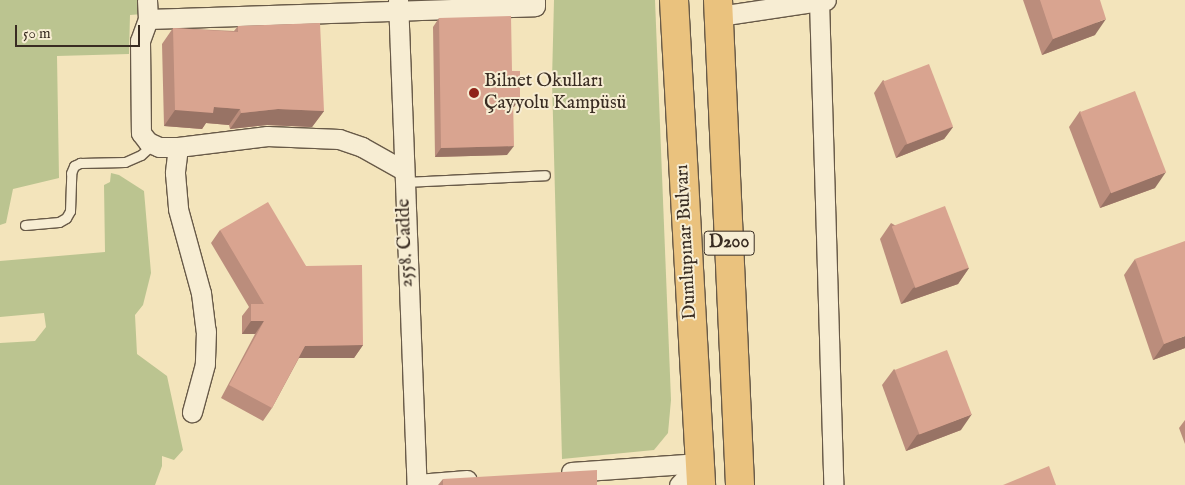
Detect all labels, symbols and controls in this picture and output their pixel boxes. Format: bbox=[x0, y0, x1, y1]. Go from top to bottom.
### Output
scale bar bbox=[18, 15, 142, 47]
text: 50 m bbox=[23, 24, 51, 43]
place label: Bilnet Okulları Çayyolu Kampüsü bbox=[484, 71, 626, 115]
marker: Bilnet Okulları Çayyolu Kampüsü bbox=[468, 87, 480, 99]
street label: Dumlupınar Bulvarı bbox=[672, 164, 702, 320]
street label: 2558. Cadde bbox=[393, 198, 419, 288]
road number: D200 bbox=[703, 228, 755, 258]

